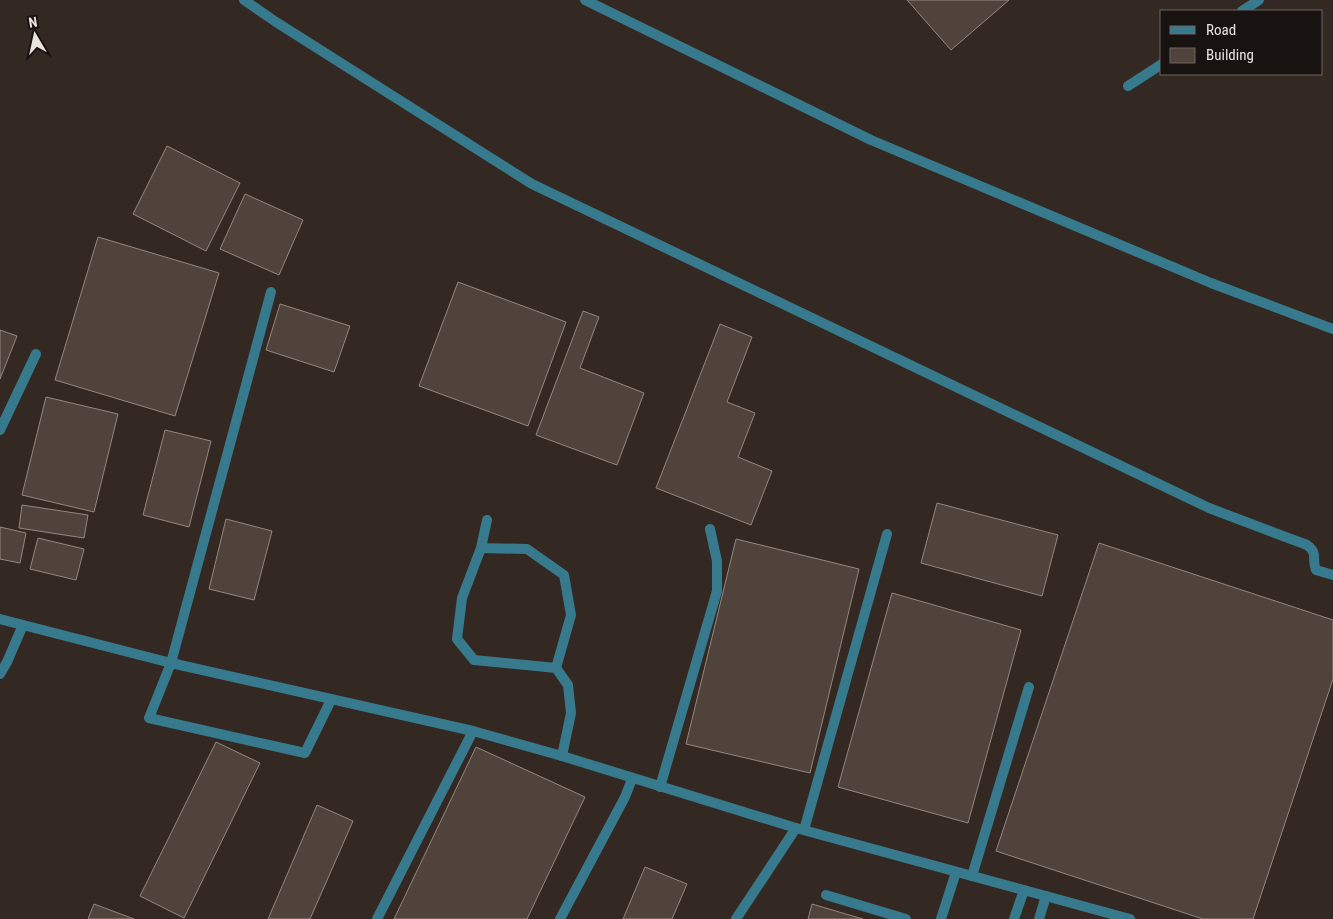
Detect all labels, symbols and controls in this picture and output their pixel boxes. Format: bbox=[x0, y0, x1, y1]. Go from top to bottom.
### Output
north arrow bbox=[10, 10, 60, 60]
legend bbox=[1160, 10, 1323, 75]
text: N bbox=[27, 14, 38, 31]
text: Road bbox=[1206, 21, 1236, 39]
text: Building bbox=[1206, 46, 1254, 64]

